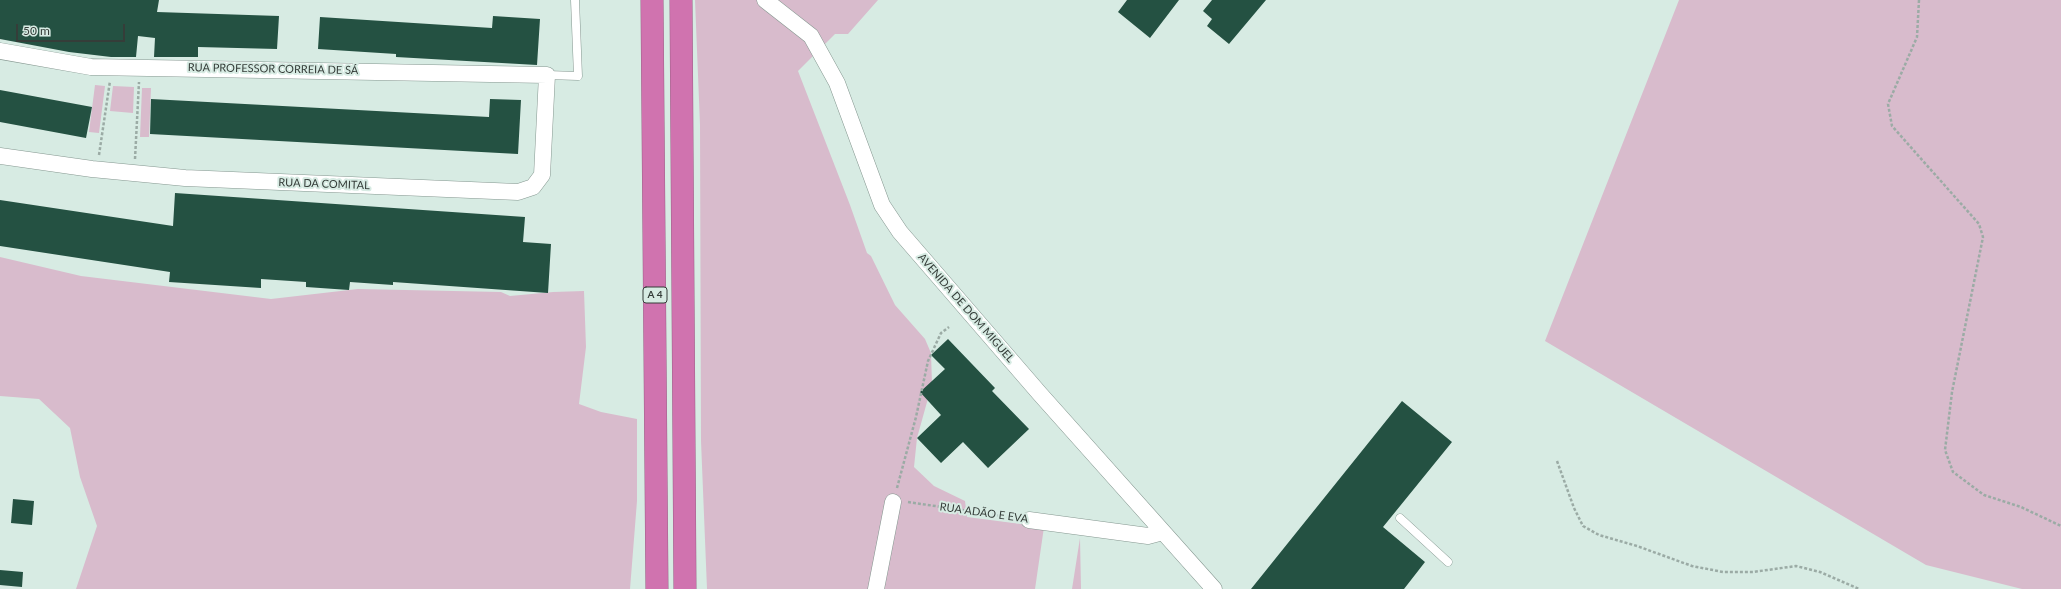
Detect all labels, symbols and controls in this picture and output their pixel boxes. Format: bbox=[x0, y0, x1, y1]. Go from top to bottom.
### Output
scale bar bbox=[18, 16, 127, 42]
text: 50 m bbox=[23, 23, 50, 38]
street label: RUA PROFESSOR CORREIA DE SÁ bbox=[188, 61, 358, 77]
street label: RUA DA COMITAL bbox=[278, 176, 370, 192]
street label: AVENIDA DE DOM MIGUEL bbox=[915, 251, 1017, 365]
road number: A 4 bbox=[643, 287, 667, 303]
street label: RUA ADÃO E EVA bbox=[939, 500, 1029, 526]

